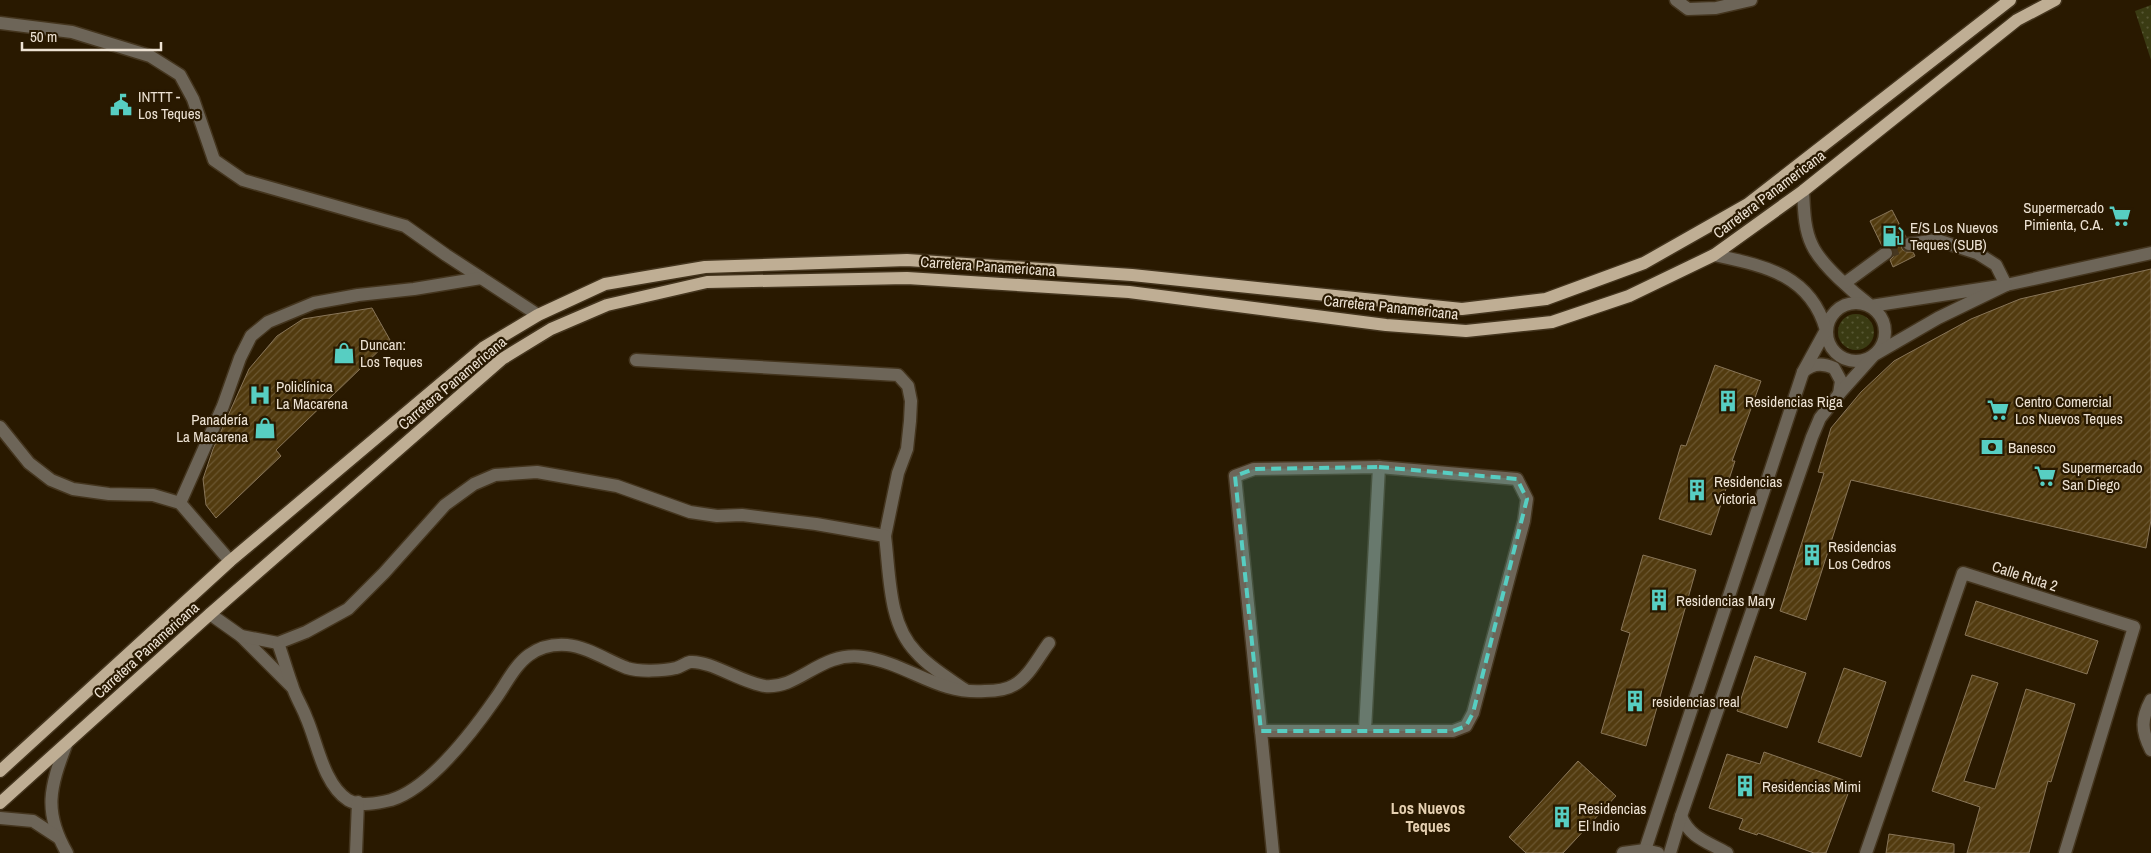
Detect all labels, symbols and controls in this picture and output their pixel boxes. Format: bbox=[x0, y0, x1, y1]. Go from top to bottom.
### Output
scale bar bbox=[22, 20, 161, 52]
text: 50 m bbox=[30, 26, 57, 47]
place label: INTTT - Los Teques bbox=[138, 86, 201, 124]
public building icon: INTTT - Los Teques bbox=[108, 92, 134, 118]
street label: Carretera Panamericana bbox=[1709, 145, 1829, 243]
place label: Supermercado Pimienta, C.A. bbox=[2023, 197, 2104, 235]
supermarket icon: Supermercado Pimienta, C.A. bbox=[2107, 203, 2133, 229]
place label: E/S Los Nuevos Teques (SUB) bbox=[1910, 217, 1998, 255]
fuel station icon: E/S Los Nuevos Teques (SUB) bbox=[1880, 223, 1906, 249]
street label: Carretera Panamericana bbox=[920, 251, 1056, 281]
street label: Carretera Panamericana bbox=[1323, 289, 1460, 325]
street label: Carretera Panamericana bbox=[393, 331, 511, 435]
place label: Duncan: Los Teques bbox=[360, 334, 423, 372]
shop icon: Duncan: Los Teques bbox=[331, 340, 357, 366]
place label: Policlínica La Macarena bbox=[276, 376, 348, 414]
hospital icon: Policlínica La Macarena bbox=[247, 382, 273, 408]
building icon: Residencias Riga bbox=[1715, 388, 1741, 414]
place label: Residencias Riga bbox=[1745, 391, 1843, 412]
place label: Centro Comercial Los Nuevos Teques bbox=[2015, 391, 2123, 429]
supermarket icon: Centro Comercial Los Nuevos Teques bbox=[1985, 397, 2011, 423]
place label: Panadería La Macarena bbox=[176, 409, 248, 447]
shop icon: Panadería La Macarena bbox=[252, 415, 278, 441]
bank icon: Banesco bbox=[1979, 434, 2005, 460]
place label: Banesco bbox=[2008, 437, 2056, 458]
place label: Supermercado San Diego bbox=[2062, 457, 2143, 495]
supermarket icon: Supermercado San Diego bbox=[2032, 463, 2058, 489]
place label: Residencias Victoria bbox=[1714, 471, 1782, 509]
building icon: Residencias Victoria bbox=[1684, 477, 1710, 503]
place label: Residencias Los Cedros bbox=[1828, 536, 1896, 574]
building icon: Residencias Los Cedros bbox=[1799, 542, 1825, 568]
street label: Calle Ruta 2 bbox=[1990, 556, 2061, 596]
building icon: Residencias Mary bbox=[1646, 587, 1672, 613]
place label: Residencias Mary bbox=[1676, 590, 1776, 611]
street label: Carretera Panamericana bbox=[89, 597, 203, 703]
building icon: residencias real bbox=[1622, 688, 1648, 714]
place label: residencias real bbox=[1652, 691, 1740, 712]
building icon: Residencias Mimi bbox=[1732, 773, 1758, 799]
place label: Residencias Mimi bbox=[1762, 776, 1861, 797]
district label: Los Nuevos Teques bbox=[1391, 797, 1465, 837]
place label: Residencias El Indio bbox=[1578, 798, 1646, 836]
building icon: Residencias El Indio bbox=[1549, 804, 1575, 830]

